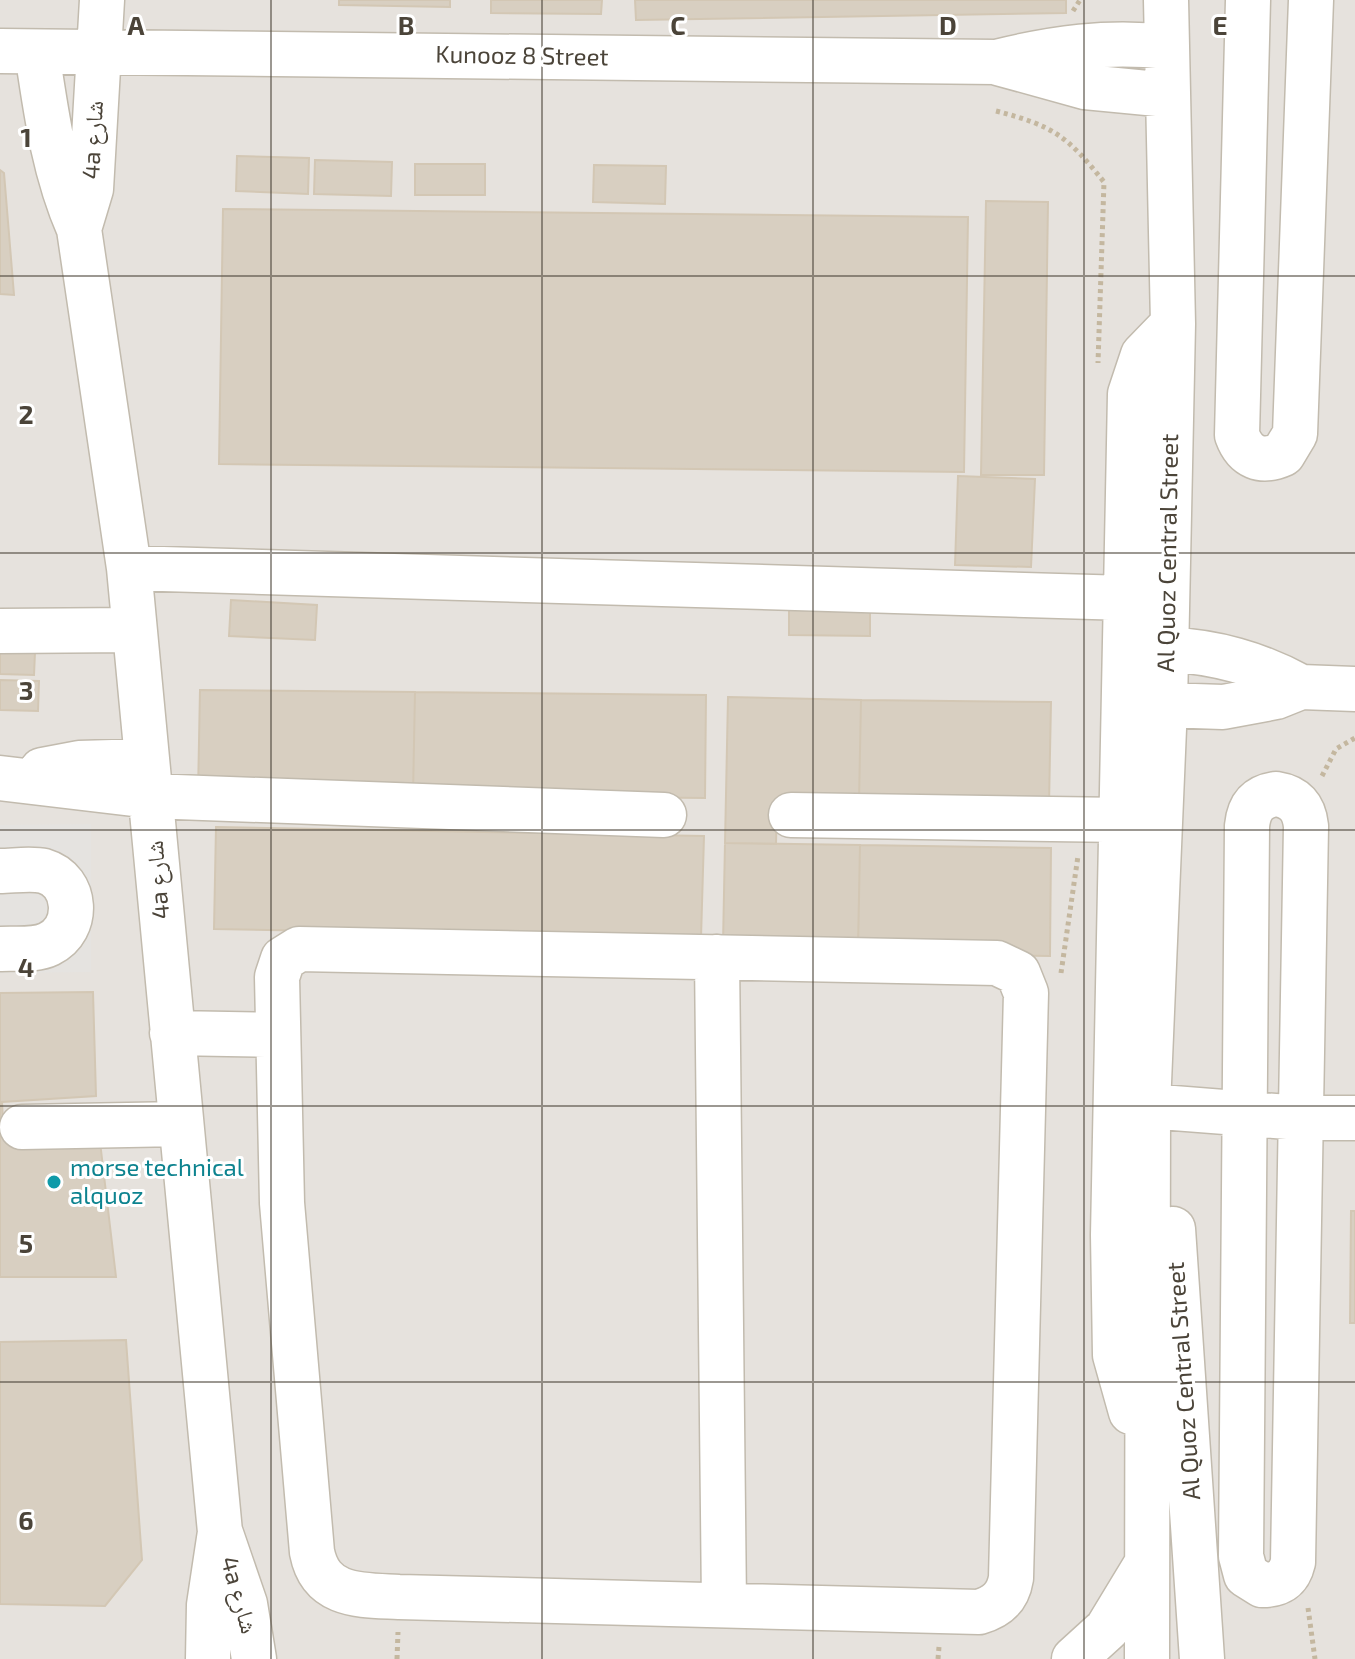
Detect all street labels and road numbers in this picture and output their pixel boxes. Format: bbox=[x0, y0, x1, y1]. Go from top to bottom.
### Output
street label: Kunooz 8 Street bbox=[435, 38, 609, 71]
street label: 4a شارع bbox=[75, 100, 110, 180]
street label: Al Quoz Central Street bbox=[1150, 433, 1183, 673]
street label: 4a شارع bbox=[139, 839, 176, 921]
street label: Al Quoz Central Street bbox=[1160, 1261, 1205, 1501]
street label: 4a شارع bbox=[214, 1553, 265, 1637]

